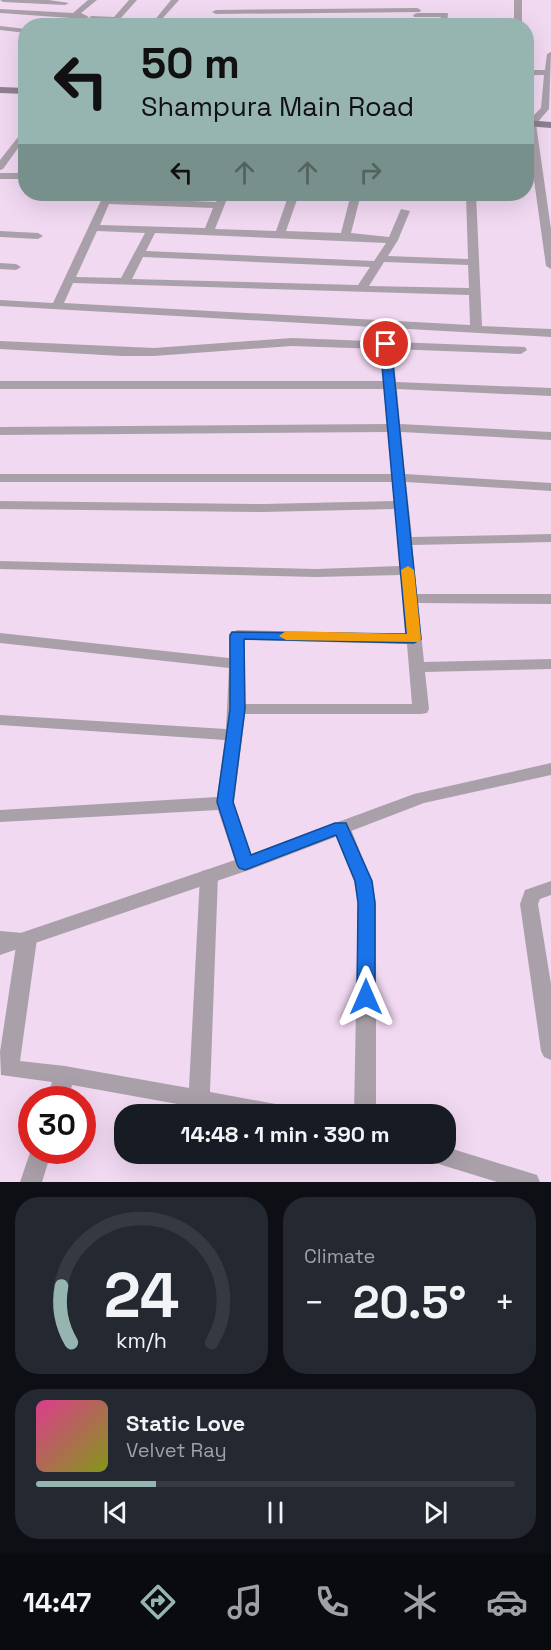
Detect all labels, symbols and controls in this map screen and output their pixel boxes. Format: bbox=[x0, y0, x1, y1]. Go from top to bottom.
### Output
text: 50 m bbox=[141, 37, 240, 90]
icon: left bbox=[42, 42, 120, 120]
text: Shampura Main Road bbox=[141, 89, 414, 124]
icon: left bbox=[165, 156, 198, 189]
icon: ahead bbox=[228, 156, 261, 189]
icon: ahead bbox=[291, 156, 324, 189]
icon: right bbox=[354, 156, 387, 189]
pin bbox=[360, 318, 411, 369]
icon: arrive bbox=[369, 327, 402, 360]
position arrow bbox=[334, 965, 398, 1029]
speed limit sign: 30 bbox=[18, 1086, 96, 1164]
text: 14:48 · 1 min · 390 m bbox=[181, 1120, 389, 1148]
text: Climate bbox=[304, 1243, 375, 1269]
text: 24 bbox=[104, 1256, 179, 1335]
text: 20.5° bbox=[353, 1274, 466, 1331]
text: − bbox=[304, 1282, 324, 1324]
text: + bbox=[495, 1282, 515, 1324]
text: km/h bbox=[116, 1327, 167, 1354]
text: Static Love bbox=[126, 1409, 245, 1437]
text: Velvet Ray bbox=[126, 1437, 227, 1463]
icon: previous bbox=[99, 1496, 132, 1529]
icon: pause bbox=[259, 1496, 292, 1529]
icon: next bbox=[419, 1496, 452, 1529]
icon: directions bbox=[137, 1581, 179, 1623]
icon: music bbox=[224, 1581, 266, 1623]
icon: phone bbox=[311, 1581, 353, 1623]
icon: climate bbox=[399, 1581, 441, 1623]
icon: car bbox=[486, 1581, 528, 1623]
text: 14:47 bbox=[23, 1585, 91, 1620]

